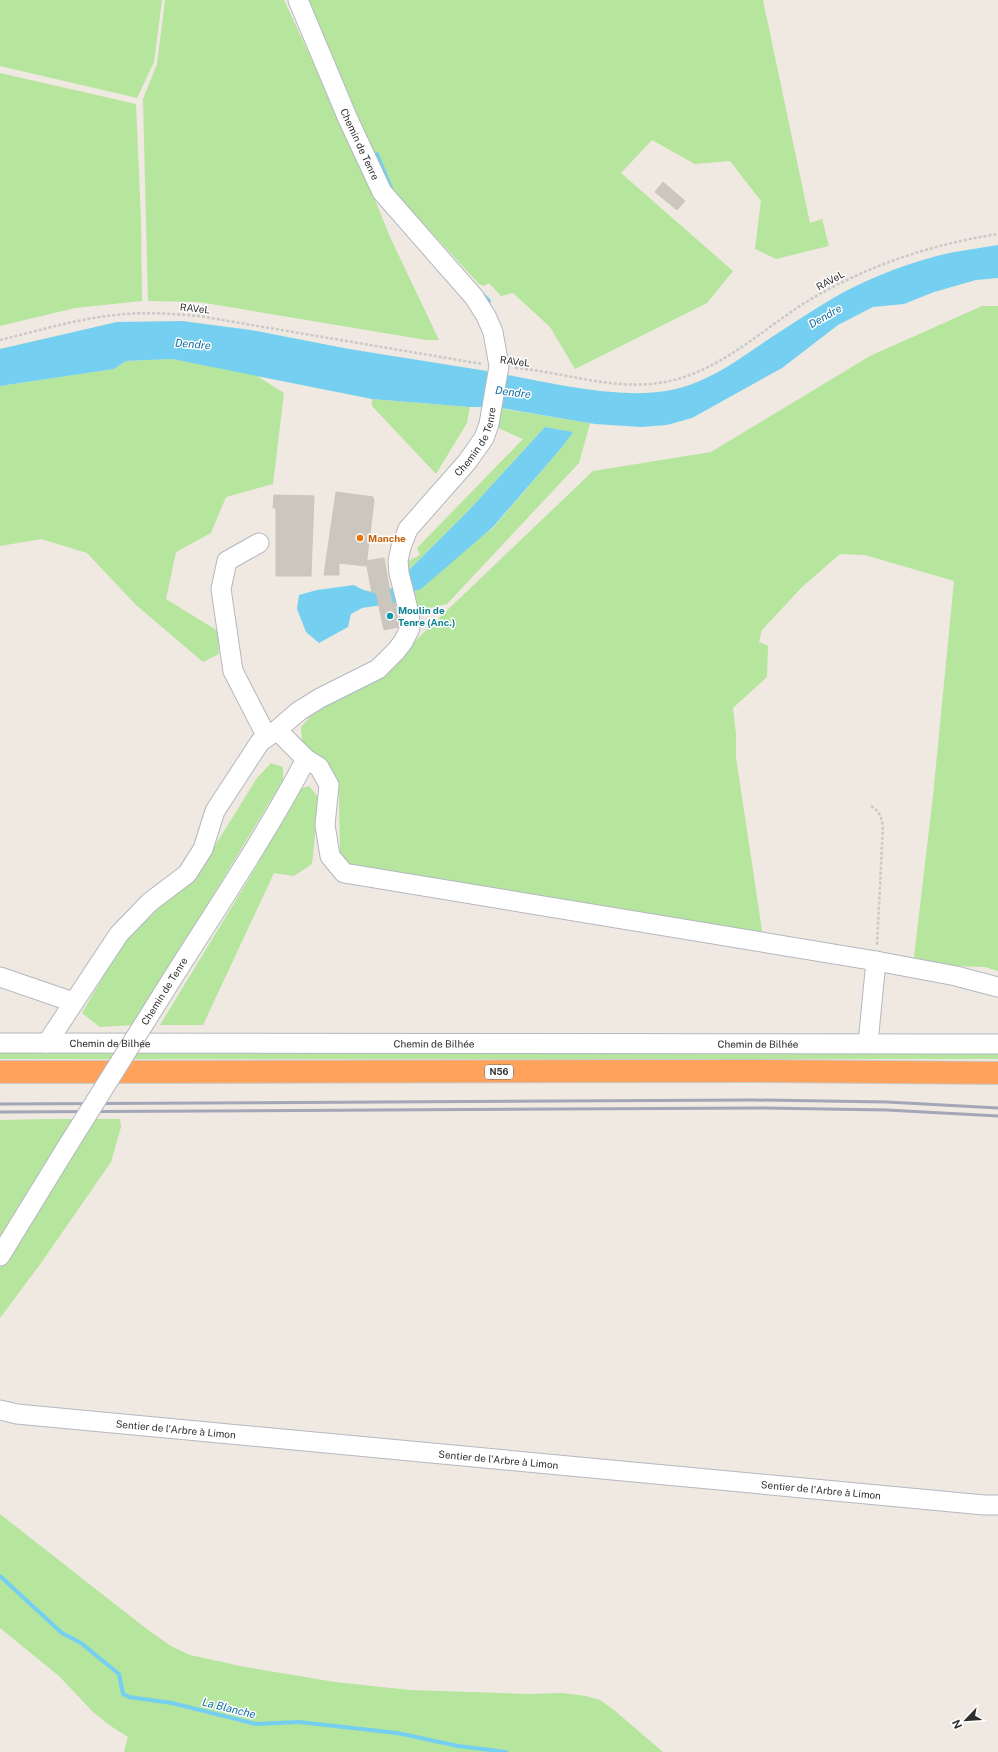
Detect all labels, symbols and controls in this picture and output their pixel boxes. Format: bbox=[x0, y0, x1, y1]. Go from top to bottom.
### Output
street label: Chemin de Tenre bbox=[338, 106, 382, 182]
street label: RAVeL bbox=[814, 267, 846, 293]
street label: RAVeL bbox=[179, 300, 211, 316]
water label: Dendre bbox=[806, 302, 844, 330]
water label: Dendre bbox=[175, 336, 211, 352]
street label: RAVeL bbox=[499, 353, 531, 369]
water label: Dendre bbox=[494, 384, 532, 400]
street label: Chemin de Tenre bbox=[452, 406, 498, 478]
place label: Manche bbox=[368, 532, 406, 544]
marker: Manche bbox=[355, 533, 365, 543]
place label: Moulin de Tenre (Anc.) bbox=[398, 604, 455, 628]
marker: Moulin de Tenre (Anc.) bbox=[385, 611, 395, 621]
street label: Chemin de Tenre bbox=[138, 955, 190, 1027]
street label: Chemin de Bilhée bbox=[69, 1037, 151, 1049]
street label: Chemin de Bilhée bbox=[393, 1037, 475, 1049]
street label: Chemin de Bilhée bbox=[717, 1038, 799, 1050]
road number: N56 bbox=[485, 1065, 513, 1079]
street label: Sentier de l'Arbre à Limon bbox=[115, 1417, 237, 1441]
street label: Sentier de l'Arbre à Limon bbox=[438, 1448, 559, 1471]
street label: Sentier de l'Arbre à Limon bbox=[760, 1478, 882, 1501]
water label: La Blanche bbox=[201, 1696, 257, 1720]
north arrow bbox=[946, 1700, 986, 1740]
text: N bbox=[950, 1718, 964, 1731]

